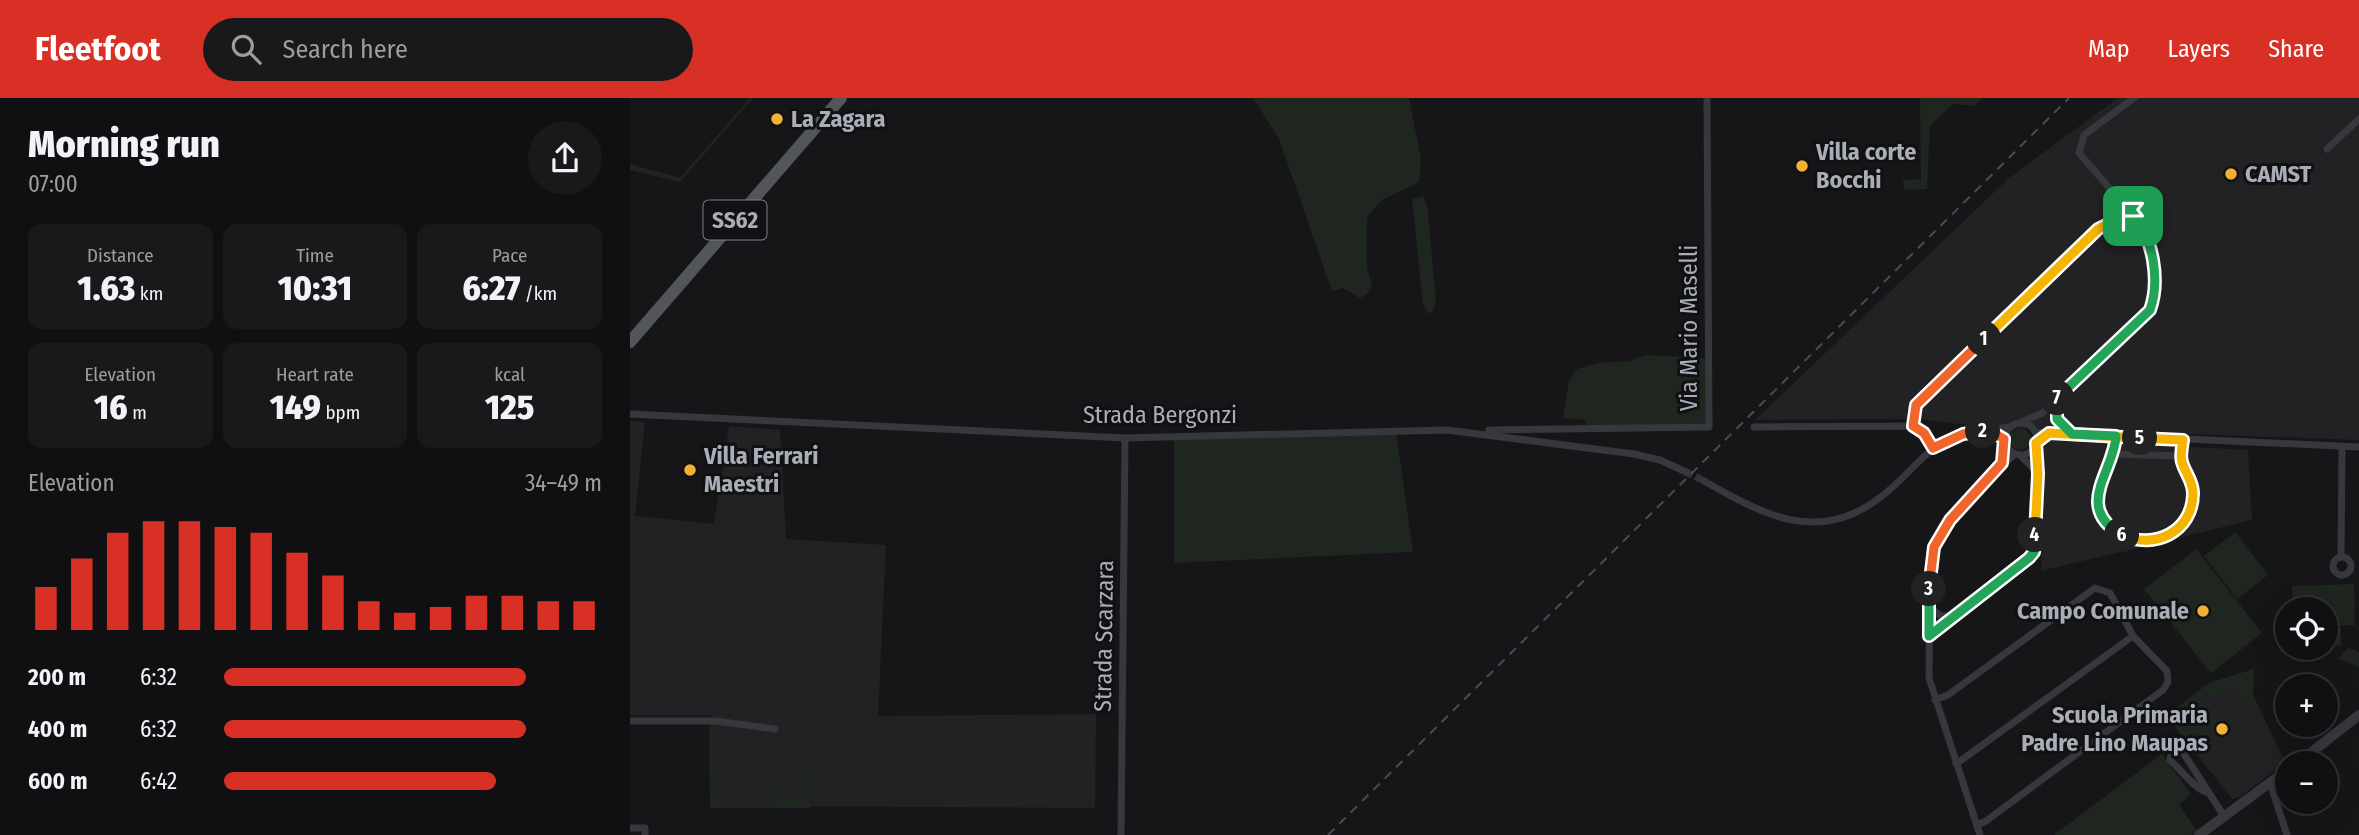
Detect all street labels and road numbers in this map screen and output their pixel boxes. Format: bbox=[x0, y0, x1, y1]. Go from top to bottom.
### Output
road number: SS62 bbox=[704, 200, 766, 239]
street label: Via Mario Maselli bbox=[1675, 245, 1703, 411]
street label: Strada Bergonzi bbox=[1083, 401, 1237, 429]
street label: Strada Scarzara bbox=[1089, 560, 1119, 712]

